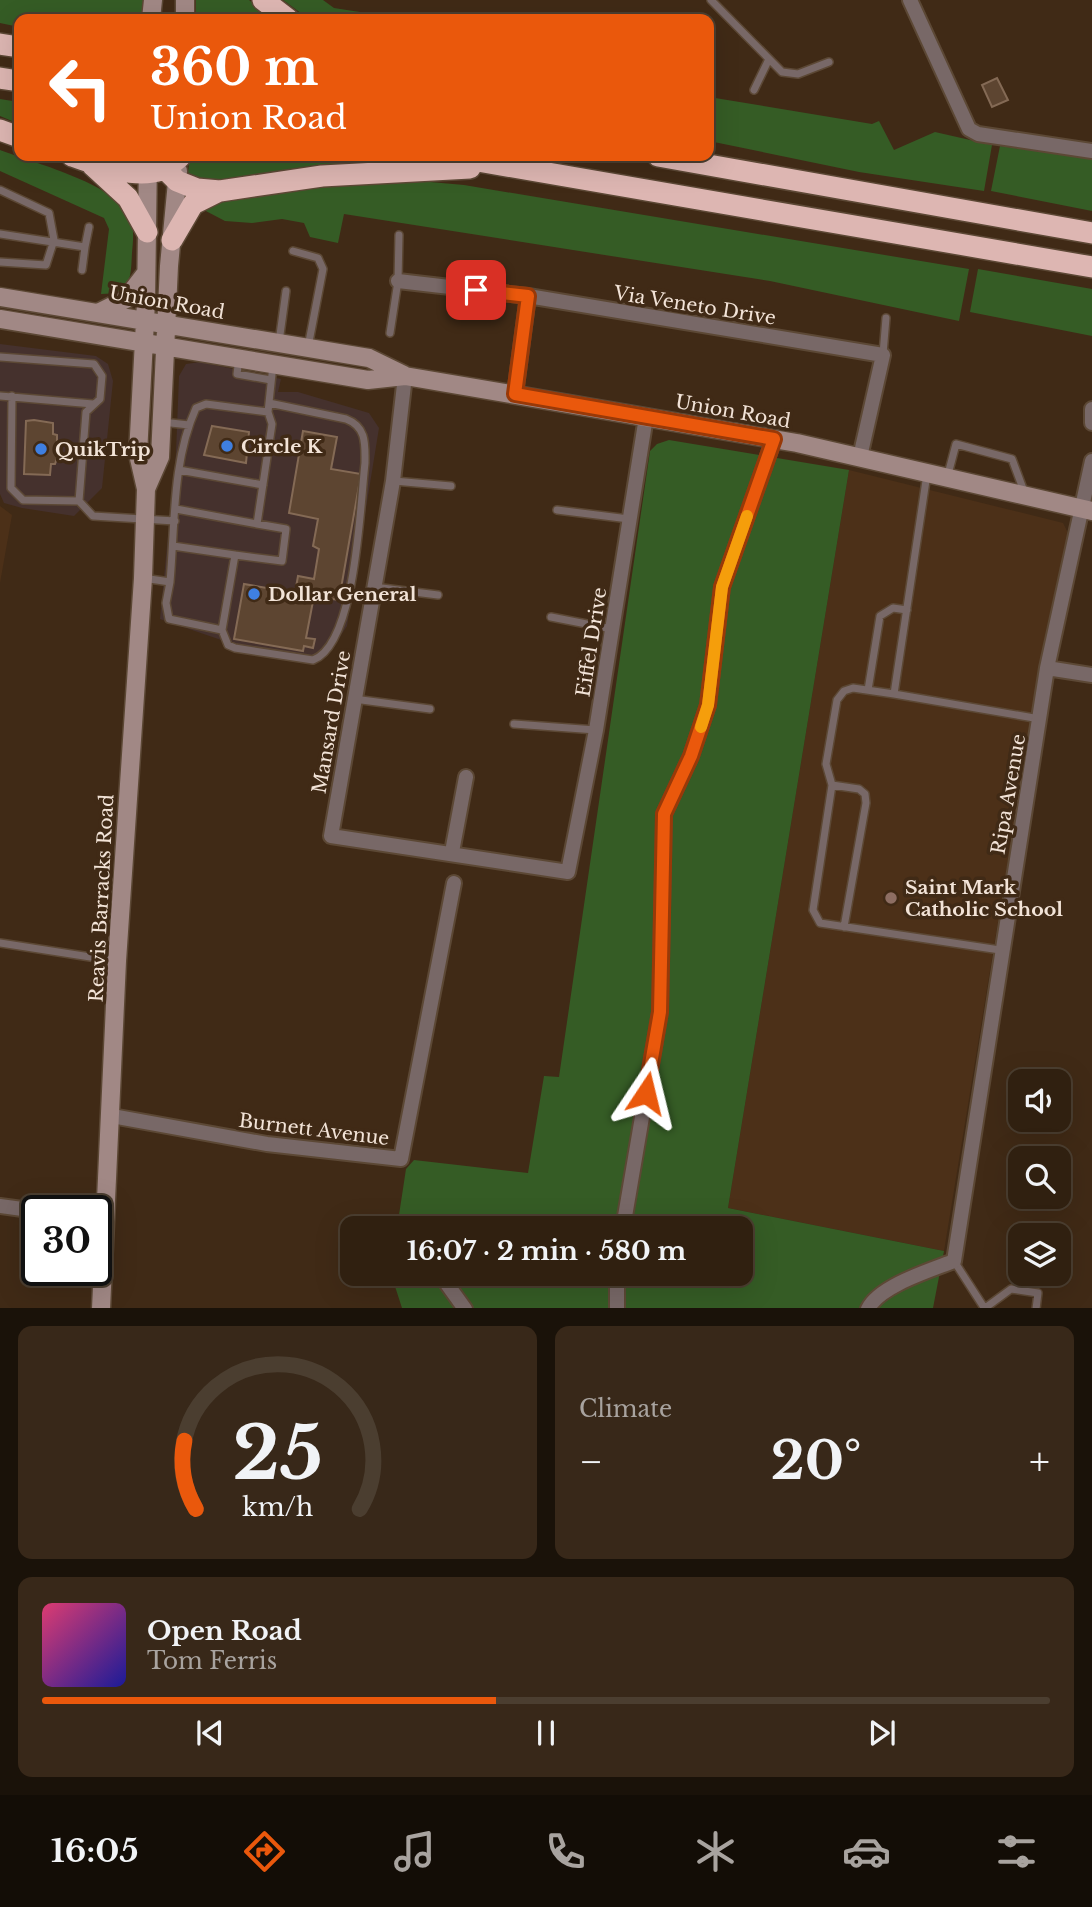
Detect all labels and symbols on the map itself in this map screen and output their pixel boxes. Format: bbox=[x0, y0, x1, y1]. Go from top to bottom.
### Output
pin bbox=[446, 260, 506, 320]
street label: Union Road bbox=[107, 281, 227, 324]
street label: Via Veneto Drive bbox=[611, 281, 778, 330]
street label: Union Road bbox=[673, 390, 793, 433]
place label: Circle K bbox=[241, 435, 323, 458]
place label: QuikTrip bbox=[55, 438, 150, 461]
marker: Circle K bbox=[219, 438, 235, 454]
marker: QuikTrip bbox=[33, 441, 49, 457]
place label: Dollar General bbox=[268, 583, 417, 606]
marker: Dollar General bbox=[246, 586, 262, 602]
street label: Eiffel Drive bbox=[571, 586, 612, 699]
street label: Mansard Drive bbox=[308, 649, 355, 795]
street label: Ripa Avenue bbox=[987, 732, 1030, 856]
street label: Reavis Barracks Road bbox=[85, 793, 118, 1003]
place label: Saint Mark Catholic School bbox=[905, 876, 1063, 921]
marker: Saint Mark Catholic School bbox=[883, 890, 899, 906]
position arrow bbox=[609, 1056, 683, 1130]
street label: Burnett Avenue bbox=[237, 1109, 391, 1150]
speed limit sign: 30 bbox=[21, 1195, 112, 1286]

